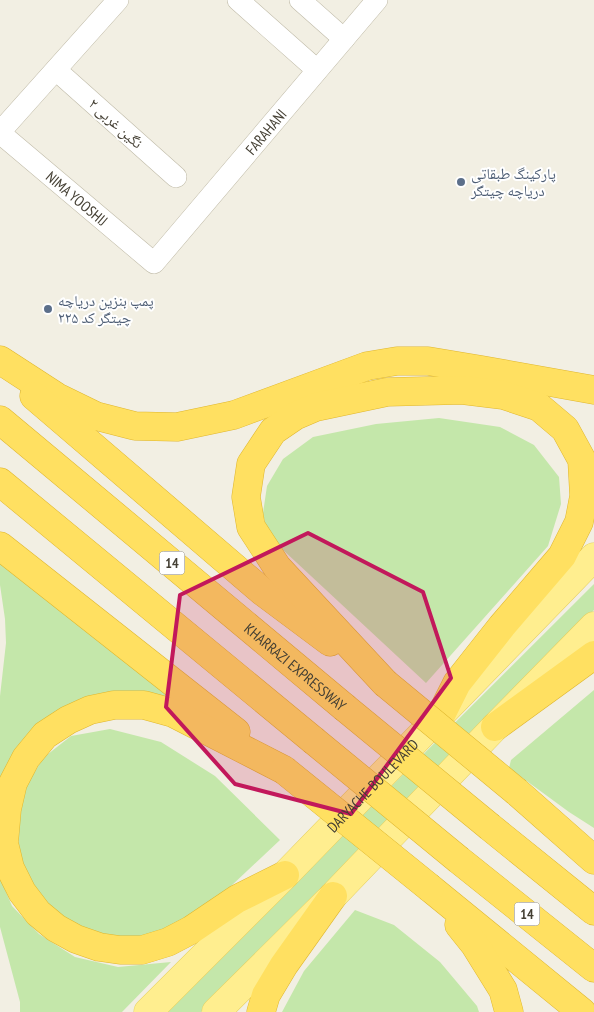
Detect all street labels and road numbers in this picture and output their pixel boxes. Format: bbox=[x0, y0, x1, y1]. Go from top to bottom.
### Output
street label: نگین غربی ۲ bbox=[84, 94, 147, 153]
street label: FARAHANI bbox=[241, 105, 290, 158]
street label: NIMA YOOSHIJ bbox=[42, 167, 112, 230]
road number: 14 bbox=[160, 552, 184, 574]
street label: KHARRAZI EXPRESSWAY bbox=[241, 619, 351, 715]
street label: DARYACHE BOULEVARD bbox=[323, 734, 422, 836]
road number: 14 bbox=[514, 902, 540, 926]

